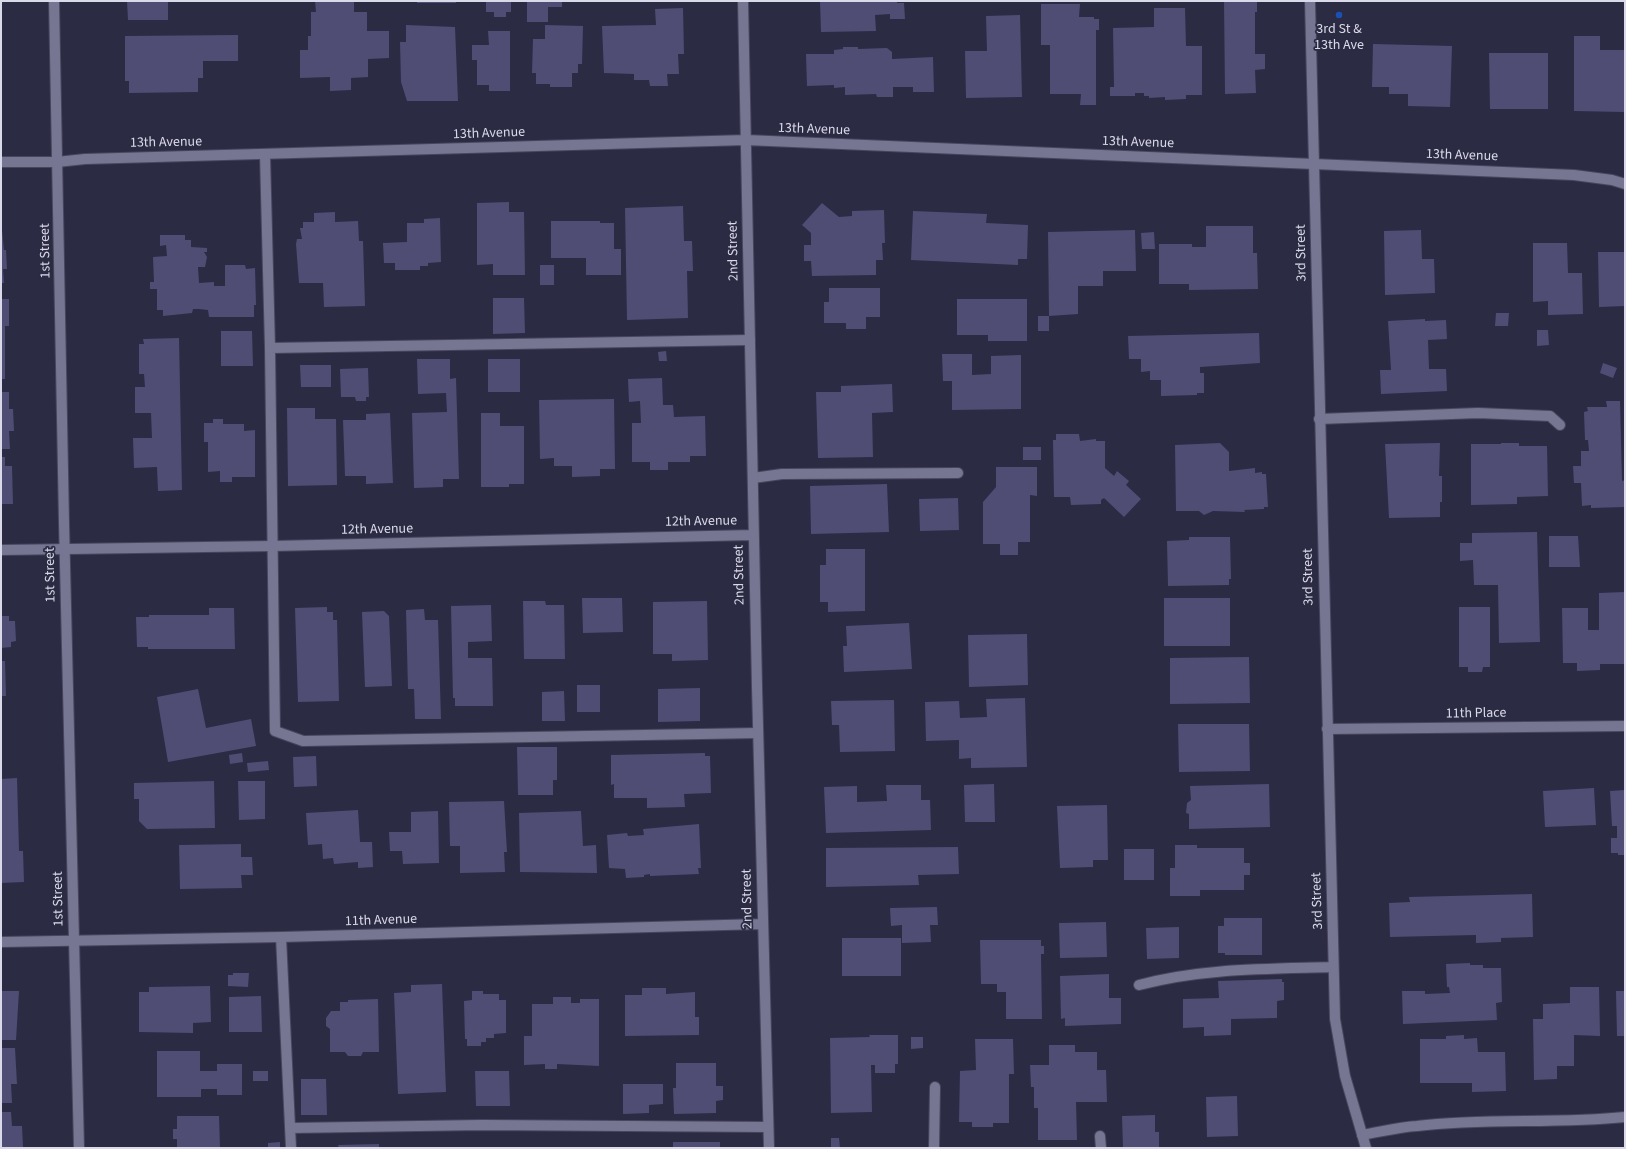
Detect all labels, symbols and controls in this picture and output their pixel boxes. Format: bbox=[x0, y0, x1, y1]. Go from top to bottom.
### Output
marker: 3rd St & 13th Ave bbox=[1334, 10, 1344, 20]
place label: 3rd St & 13th Ave bbox=[1314, 22, 1364, 54]
street label: 13th Avenue bbox=[778, 120, 850, 140]
street label: 13th Avenue bbox=[453, 124, 525, 144]
street label: 13th Avenue bbox=[1102, 133, 1174, 153]
street label: 13th Avenue bbox=[130, 134, 202, 152]
street label: 13th Avenue bbox=[1426, 146, 1498, 166]
street label: 2nd Street bbox=[725, 221, 743, 281]
street label: 1st Street bbox=[37, 223, 55, 279]
street label: 3rd Street bbox=[1293, 224, 1311, 282]
street label: 12th Avenue bbox=[665, 513, 737, 531]
street label: 12th Avenue bbox=[341, 521, 413, 539]
street label: 2nd Street bbox=[731, 545, 749, 605]
street label: 1st Street bbox=[42, 547, 60, 603]
street label: 3rd Street bbox=[1300, 548, 1318, 606]
street label: 11th Place bbox=[1446, 705, 1506, 723]
street label: 2nd Street bbox=[739, 869, 757, 929]
street label: 1st Street bbox=[50, 871, 68, 927]
street label: 3rd Street bbox=[1309, 872, 1327, 930]
street label: 11th Avenue bbox=[345, 911, 417, 931]

